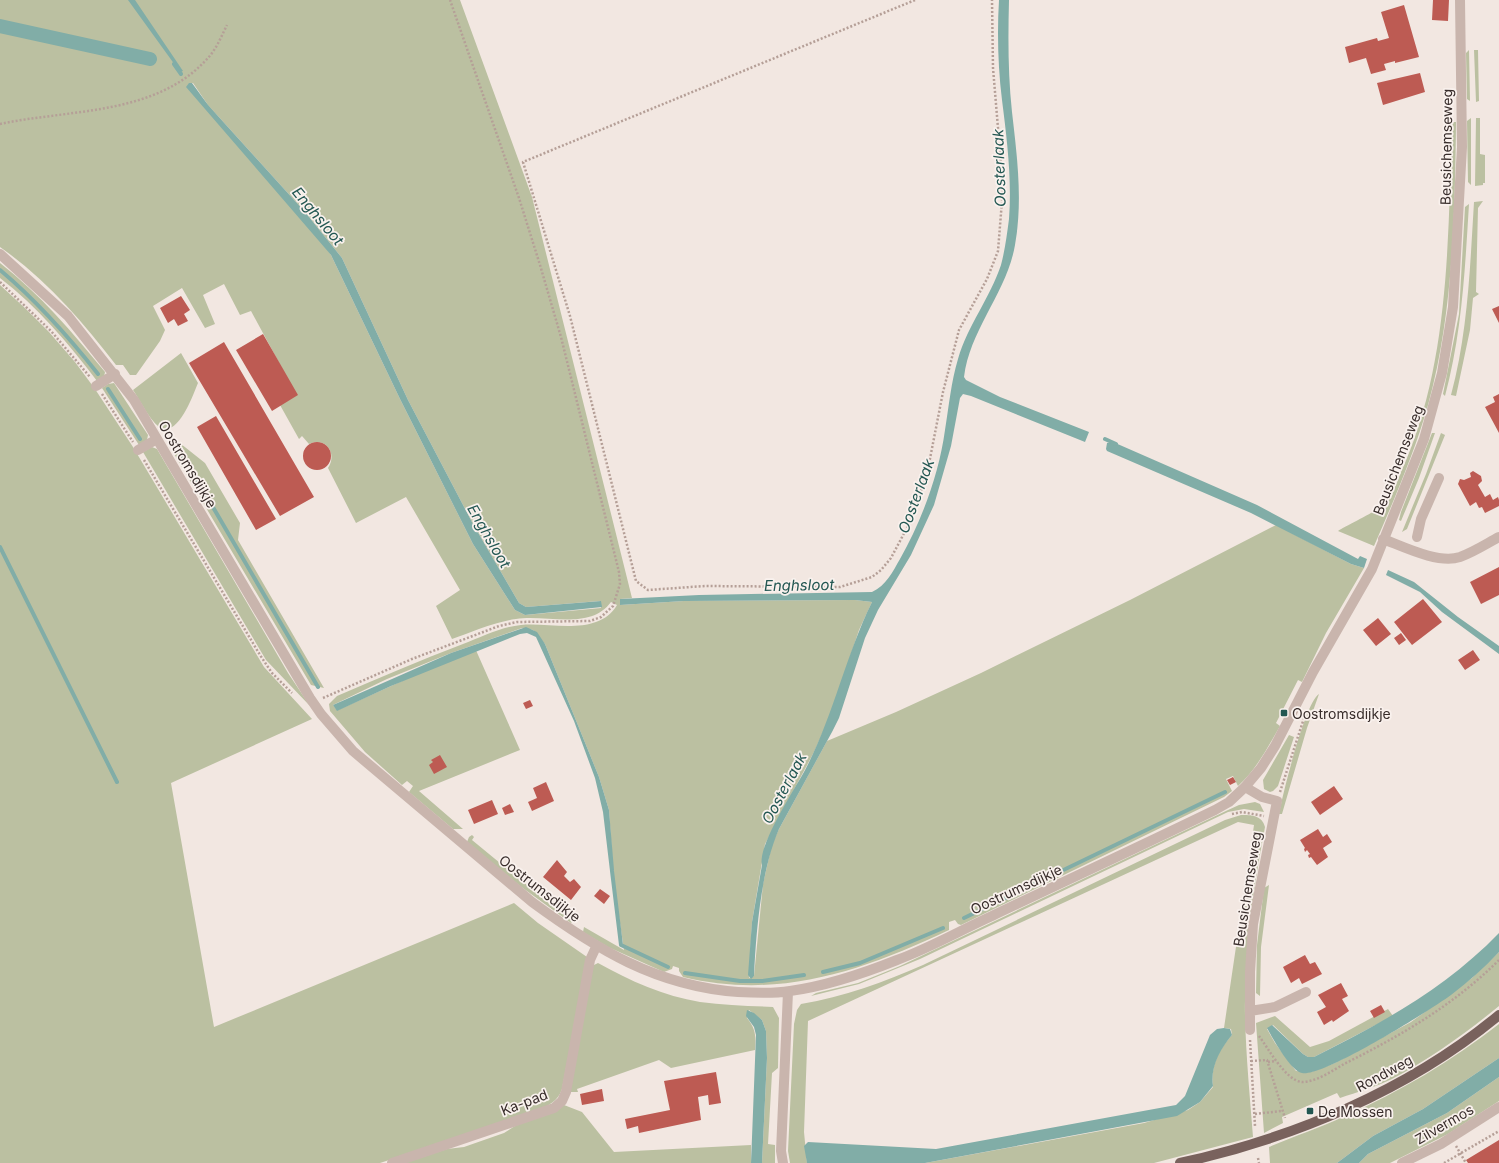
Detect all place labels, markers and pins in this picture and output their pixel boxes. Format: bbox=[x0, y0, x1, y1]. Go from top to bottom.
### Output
place label: Oostromsdijkje bbox=[1292, 705, 1391, 722]
marker: Oostromsdijkje bbox=[1279, 708, 1289, 718]
place label: De Mossen bbox=[1318, 1103, 1392, 1120]
marker: De Mossen bbox=[1305, 1106, 1315, 1116]

